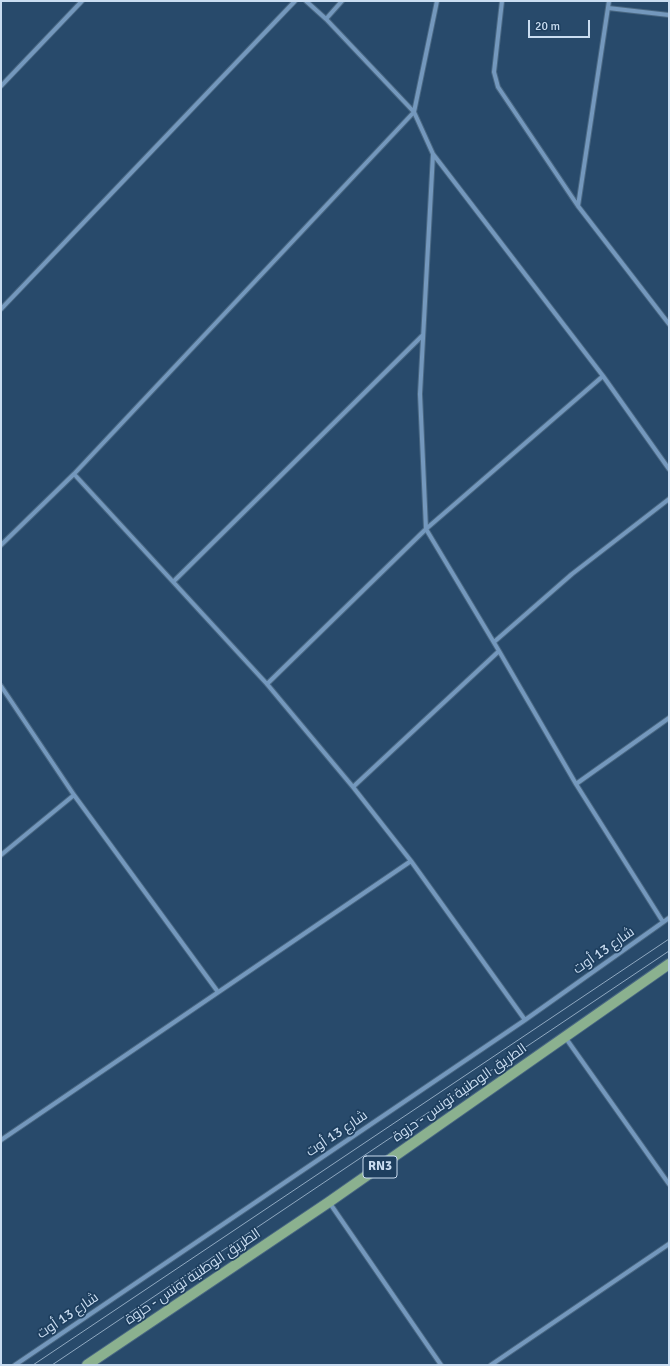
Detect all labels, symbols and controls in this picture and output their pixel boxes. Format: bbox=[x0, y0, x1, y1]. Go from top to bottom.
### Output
scale bar bbox=[530, 12, 592, 38]
text: 20 m bbox=[535, 19, 560, 34]
street label: شارع 13 أوت bbox=[570, 924, 638, 978]
street label: الطريق الوطنية تونس - حزوة bbox=[390, 1040, 530, 1146]
street label: شارع 13 أوت bbox=[303, 1107, 371, 1161]
road number: RN3 bbox=[363, 1156, 397, 1178]
street label: الطريق الوطنية تونس - حزوة bbox=[122, 1225, 264, 1329]
street label: شارع 13 أوت bbox=[34, 1289, 102, 1343]

